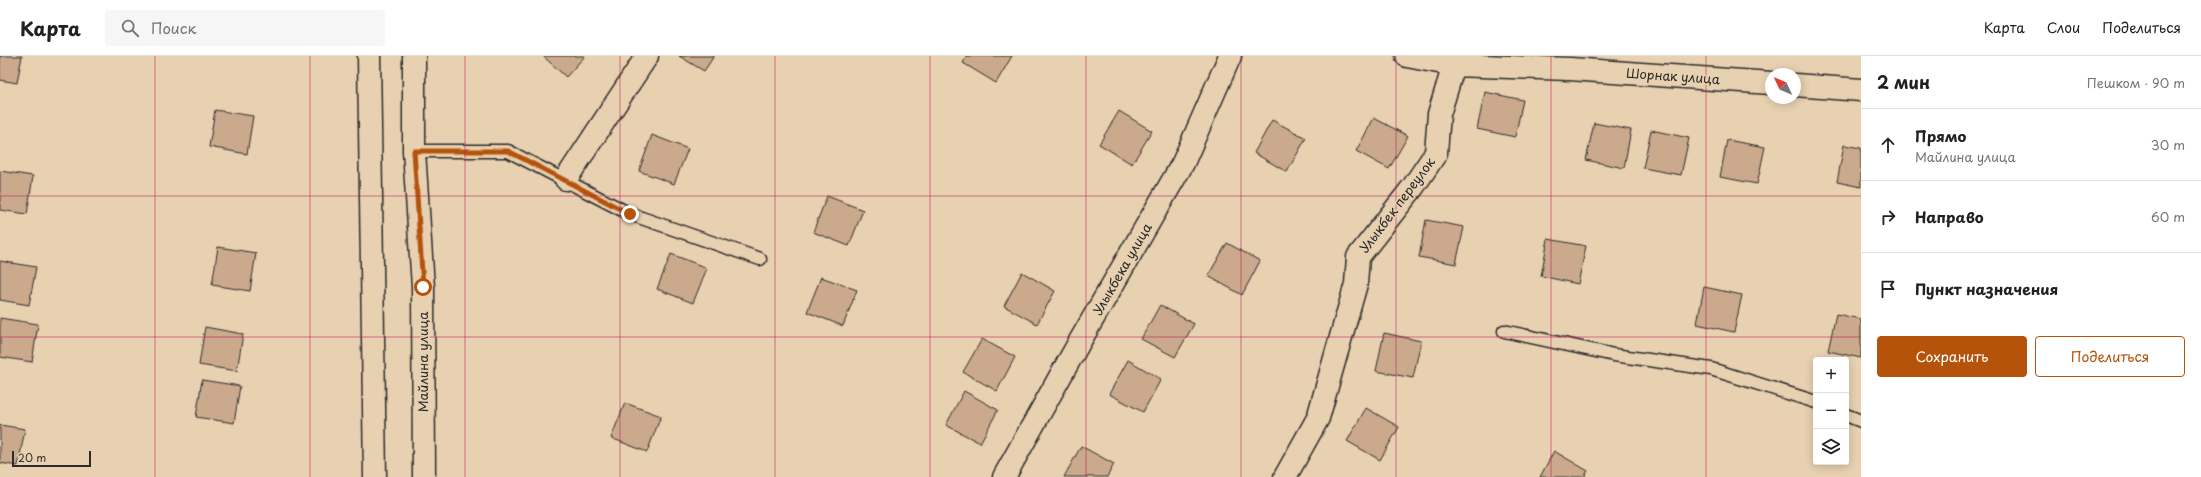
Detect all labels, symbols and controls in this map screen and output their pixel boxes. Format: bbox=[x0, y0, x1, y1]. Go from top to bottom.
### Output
search box bbox=[105, 10, 385, 46]
text: Карта bbox=[20, 14, 81, 42]
text: Поиск bbox=[151, 16, 196, 39]
icon: search bbox=[119, 17, 141, 39]
text: Карта bbox=[1984, 17, 2025, 38]
text: Слои bbox=[2047, 17, 2080, 38]
text: Поделиться bbox=[2102, 17, 2181, 38]
street label: Шорнак улица bbox=[1625, 63, 1721, 88]
north arrow bbox=[1765, 68, 1801, 104]
text: 2 мин bbox=[1877, 69, 1930, 95]
text: Пешком · 90 m bbox=[2087, 73, 2185, 92]
text: Прямо bbox=[1915, 124, 1966, 147]
icon: ahead bbox=[1877, 134, 1899, 156]
text: 30 m bbox=[2151, 135, 2185, 154]
text: Майлина улица bbox=[1915, 147, 2016, 166]
street label: Улыкбек переулок bbox=[1354, 153, 1439, 257]
route end bbox=[621, 205, 639, 223]
text: Направо bbox=[1915, 205, 1984, 228]
icon: right bbox=[1877, 206, 1899, 228]
text: 60 m bbox=[2151, 207, 2185, 226]
street label: Улыкбека улица bbox=[1087, 218, 1156, 318]
text: Пункт назначения bbox=[1915, 277, 2058, 300]
route start bbox=[414, 278, 432, 296]
icon: arrive bbox=[1877, 278, 1899, 300]
street label: Майлина улица bbox=[413, 311, 432, 412]
button: Сохранить bbox=[1877, 336, 2027, 377]
button: Поделиться bbox=[2035, 336, 2185, 377]
map controls bbox=[1813, 357, 1849, 465]
button: + bbox=[1813, 357, 1849, 393]
button: − bbox=[1813, 393, 1849, 429]
button: layers bbox=[1813, 429, 1849, 465]
scale bar bbox=[12, 449, 91, 468]
text: 20 m bbox=[18, 449, 46, 466]

